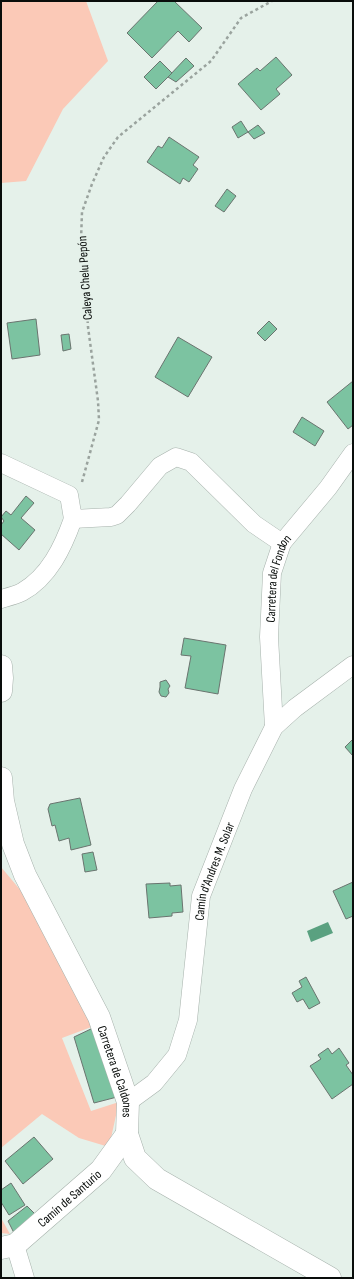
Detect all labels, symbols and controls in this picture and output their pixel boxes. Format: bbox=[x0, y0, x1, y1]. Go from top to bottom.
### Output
street label: Caleya Chelu Pepón bbox=[74, 235, 96, 321]
street label: Carretera del Fondon bbox=[263, 531, 295, 623]
street label: Camín d'Andres M. Solar bbox=[191, 820, 238, 921]
street label: Carretera de Caldones bbox=[94, 1024, 135, 1118]
street label: Camín de Santurio bbox=[34, 1166, 105, 1231]

